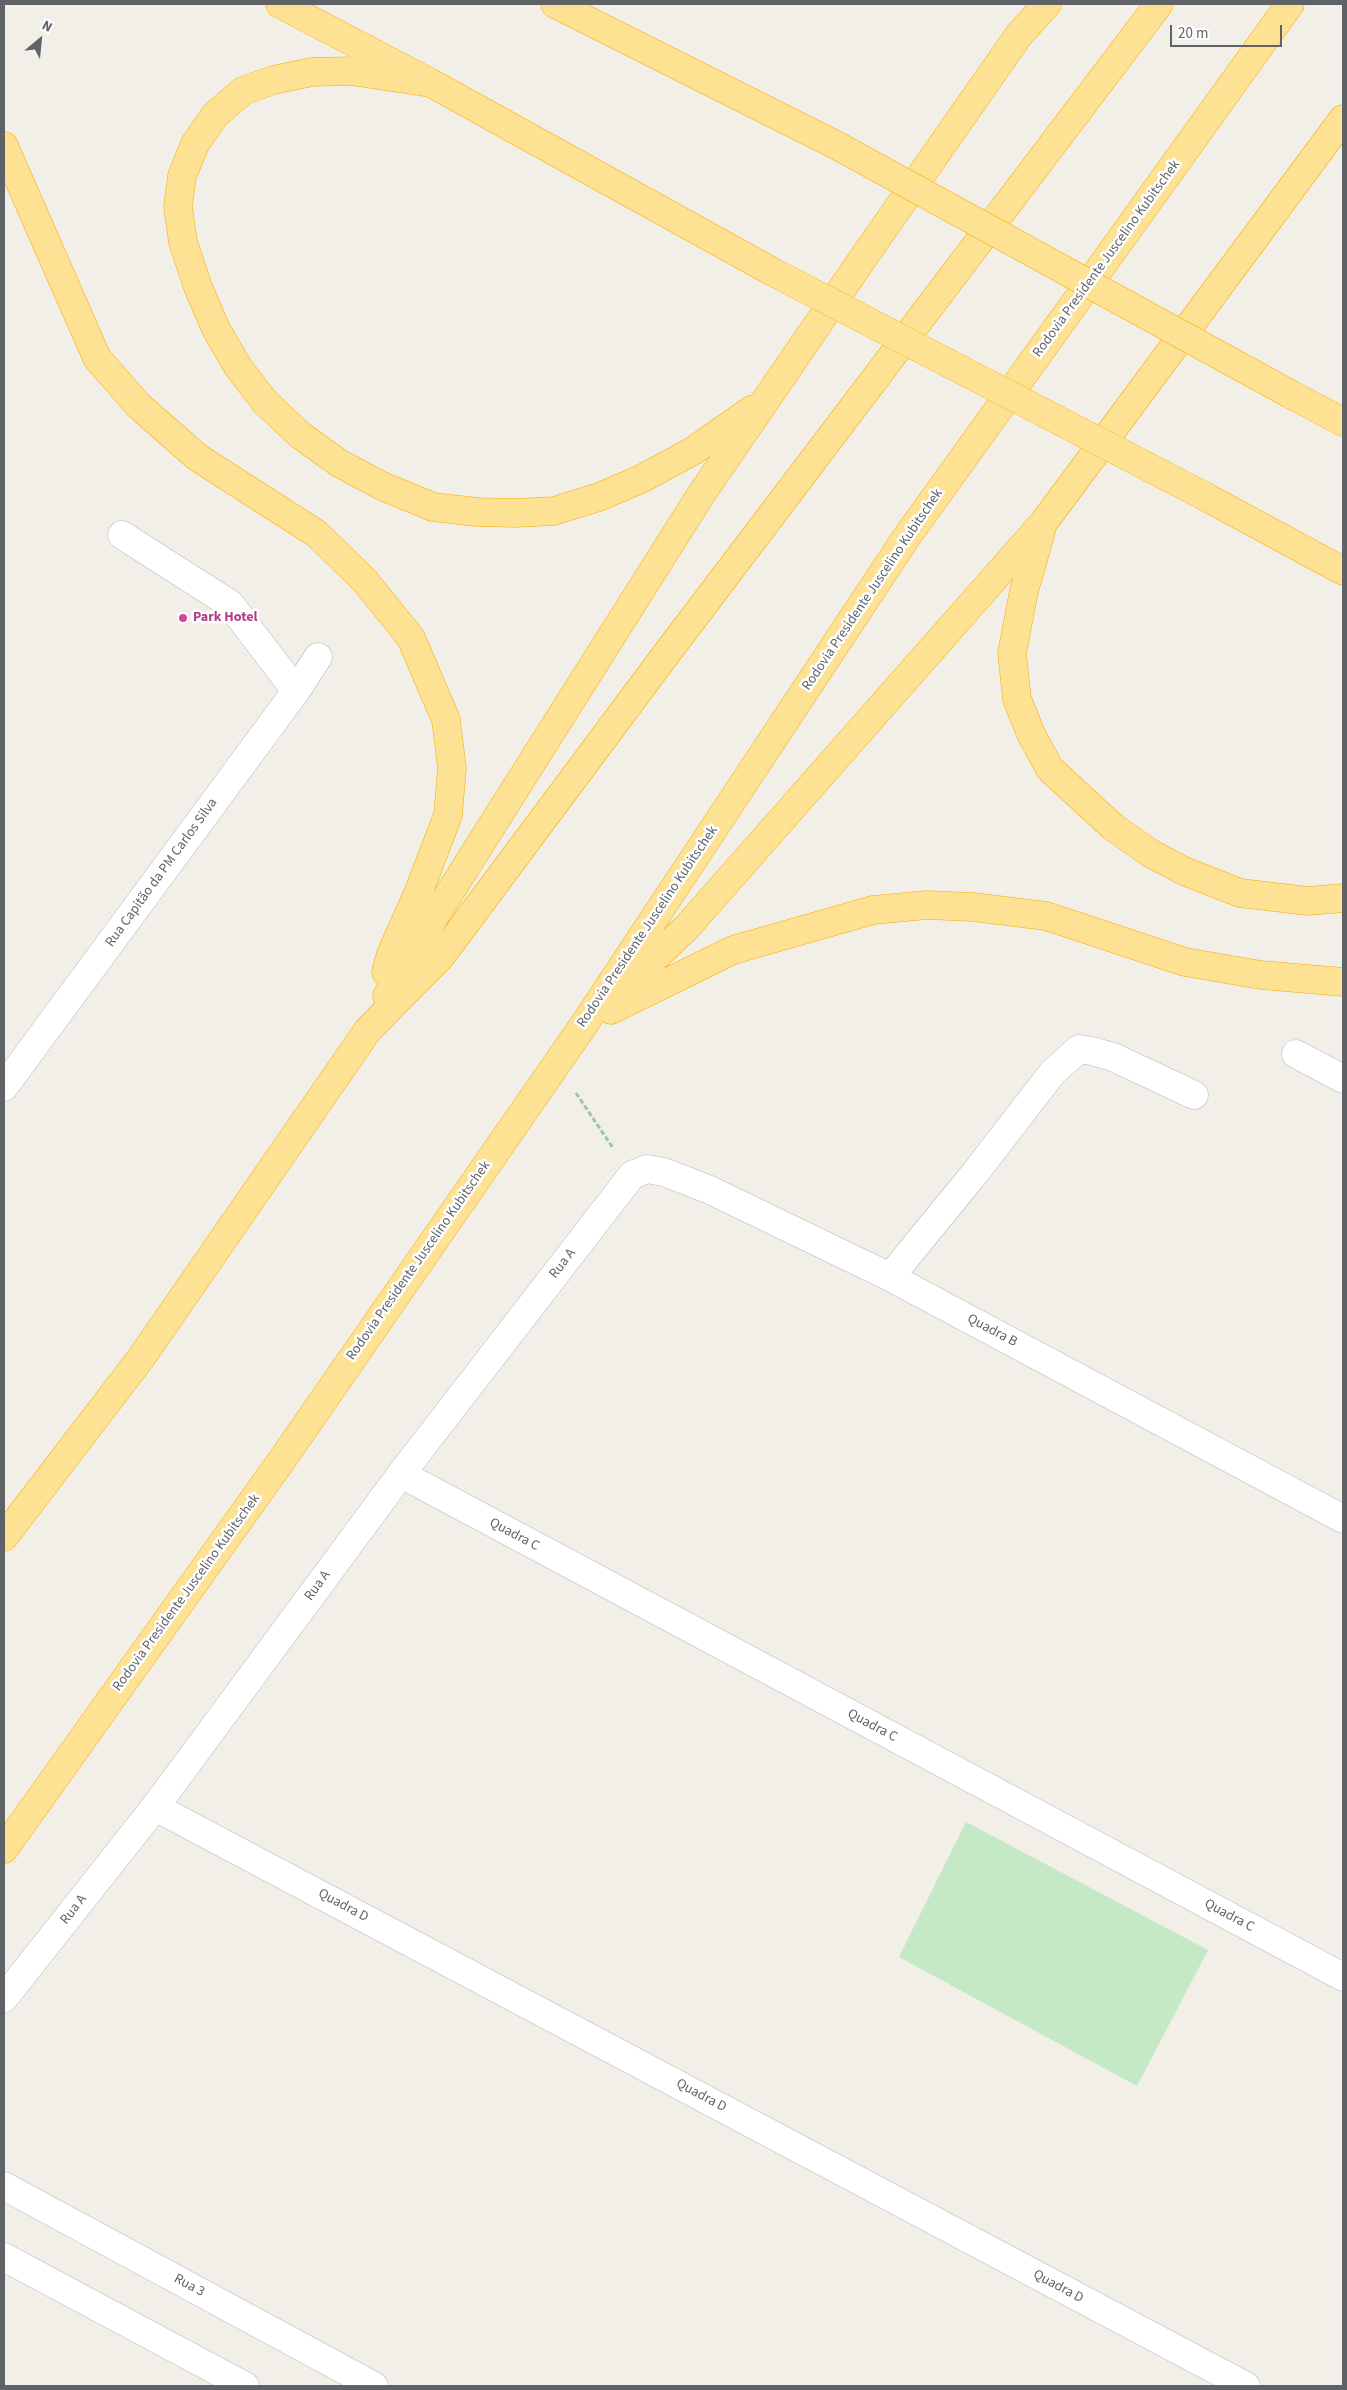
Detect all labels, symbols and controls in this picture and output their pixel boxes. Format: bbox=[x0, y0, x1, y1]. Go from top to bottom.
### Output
north arrow bbox=[15, 15, 65, 65]
scale bar bbox=[1172, 15, 1284, 47]
text: N bbox=[38, 16, 56, 38]
text: 20 m bbox=[1178, 23, 1208, 44]
street label: Rodovia Presidente Juscelino Kubitschek bbox=[1030, 157, 1184, 361]
street label: Rodovia Presidente Juscelino Kubitschek bbox=[799, 486, 947, 694]
place label: Park Hotel bbox=[193, 610, 257, 626]
marker: Park Hotel bbox=[177, 612, 189, 624]
street label: Rua Capitão da PM Carlos Silva bbox=[102, 795, 222, 951]
street label: Rodovia Presidente Juscelino Kubitschek bbox=[574, 823, 722, 1031]
street label: Rodovia Presidente Juscelino Kubitschek bbox=[343, 1158, 495, 1364]
street label: Rua A bbox=[546, 1246, 580, 1282]
street label: Quadra B bbox=[964, 1311, 1020, 1351]
street label: Rodovia Presidente Juscelino Kubitschek bbox=[110, 1491, 264, 1695]
street label: Quadra C bbox=[486, 1515, 542, 1555]
street label: Rua A bbox=[301, 1568, 335, 1604]
street label: Quadra C bbox=[844, 1706, 900, 1746]
street label: Quadra D bbox=[315, 1886, 371, 1926]
street label: Rua A bbox=[57, 1892, 91, 1928]
street label: Quadra C bbox=[1201, 1896, 1257, 1936]
street label: Quadra D bbox=[673, 2076, 729, 2116]
street label: Quadra D bbox=[1030, 2267, 1086, 2307]
street label: Rua 3 bbox=[171, 2271, 207, 2301]

